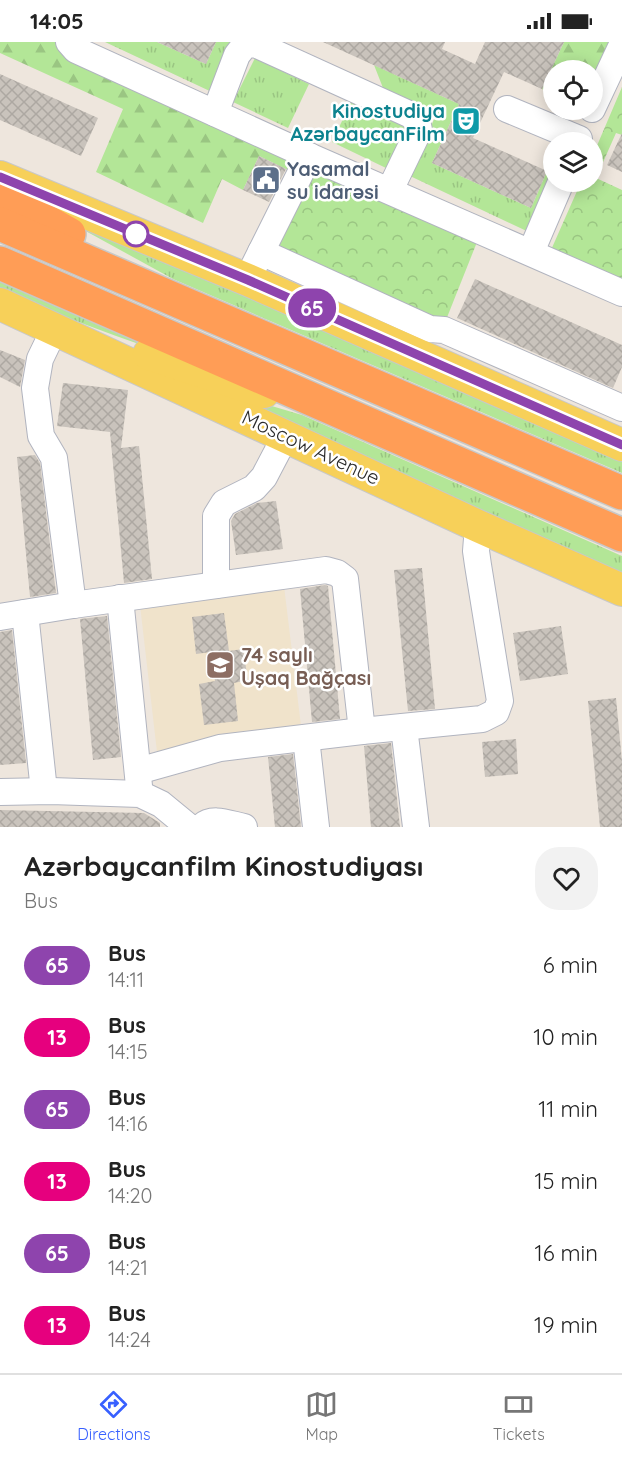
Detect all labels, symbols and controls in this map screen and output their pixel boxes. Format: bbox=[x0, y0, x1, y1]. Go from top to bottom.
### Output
text: 14:05 bbox=[30, 7, 84, 35]
map controls bbox=[543, 60, 603, 192]
button: locate bbox=[543, 60, 603, 120]
place label: Kinostudiya AzərbaycanFilm bbox=[291, 98, 445, 146]
theatre icon: Kinostudiya AzərbaycanFilm bbox=[450, 105, 482, 137]
button: layers bbox=[543, 132, 603, 192]
place label: Yasamal su idarəsi bbox=[287, 156, 379, 204]
public building icon: Yasamal su idarəsi bbox=[250, 164, 282, 196]
unlabelled marker bbox=[123, 221, 149, 247]
line badge: 65 bbox=[285, 288, 339, 328]
text: 65 bbox=[300, 295, 324, 321]
street label: Moscow Avenue bbox=[238, 404, 384, 490]
place label: 74 saylı Uşaq Bağçası bbox=[241, 642, 371, 690]
school or university icon: 74 saylı Uşaq Bağçası bbox=[204, 649, 236, 681]
button: heart bbox=[535, 847, 598, 910]
text: Azərbaycanfilm Kinostudiyası bbox=[24, 848, 423, 883]
text: Bus bbox=[24, 888, 58, 913]
text: Bus bbox=[108, 939, 146, 967]
text: 6 min bbox=[543, 951, 598, 979]
text: 65 bbox=[45, 952, 69, 978]
text: 14:11 bbox=[108, 967, 144, 992]
text: Bus bbox=[108, 1011, 146, 1039]
text: 10 min bbox=[533, 1023, 598, 1051]
text: 13 bbox=[47, 1024, 67, 1050]
text: 14:15 bbox=[108, 1039, 148, 1064]
text: Bus bbox=[108, 1083, 146, 1111]
text: 11 min bbox=[538, 1095, 598, 1123]
text: 65 bbox=[45, 1096, 69, 1122]
text: 14:16 bbox=[108, 1111, 148, 1136]
text: Bus bbox=[108, 1155, 146, 1183]
text: 15 min bbox=[534, 1167, 598, 1195]
text: 13 bbox=[47, 1168, 67, 1194]
text: 14:20 bbox=[108, 1183, 152, 1208]
text: Bus bbox=[108, 1227, 146, 1255]
text: 16 min bbox=[535, 1239, 598, 1267]
text: 65 bbox=[45, 1240, 69, 1266]
text: 14:21 bbox=[108, 1255, 148, 1280]
text: Bus bbox=[108, 1299, 146, 1327]
text: 19 min bbox=[534, 1311, 598, 1339]
text: 13 bbox=[47, 1312, 67, 1338]
text: 14:24 bbox=[108, 1327, 151, 1352]
tab: Directions bbox=[77, 1388, 151, 1444]
tab: Map bbox=[305, 1388, 338, 1444]
tab: Tickets bbox=[493, 1388, 545, 1444]

